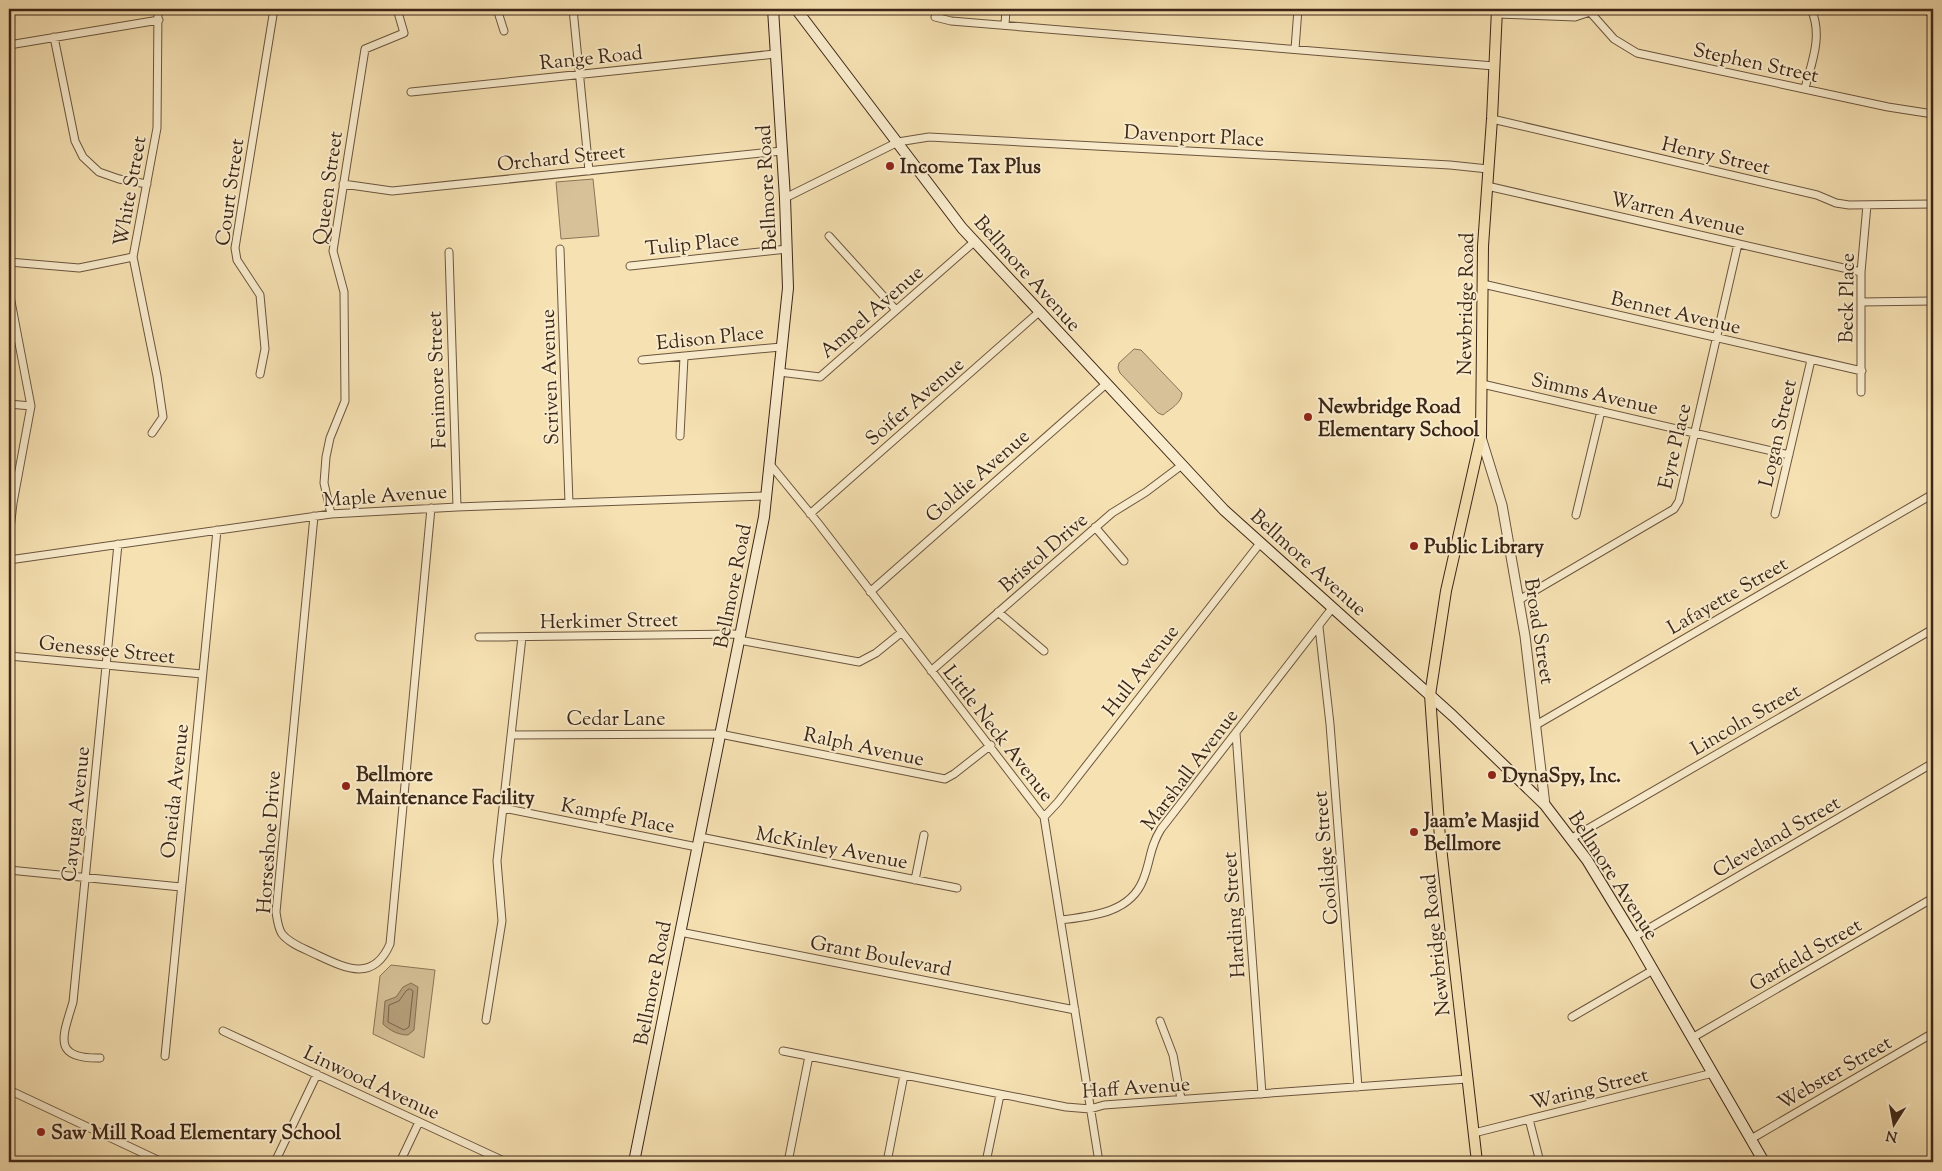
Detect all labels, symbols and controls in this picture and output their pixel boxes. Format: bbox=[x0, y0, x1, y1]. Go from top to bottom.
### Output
street label: Stephen Street bbox=[1690, 37, 1821, 92]
street label: Range Road bbox=[538, 40, 644, 79]
street label: Davenport Place bbox=[1123, 119, 1265, 156]
street label: Bellmore Road bbox=[751, 124, 786, 252]
street label: Queen Street bbox=[307, 129, 352, 247]
street label: Henry Street bbox=[1659, 131, 1773, 184]
street label: White Street bbox=[107, 134, 155, 249]
street label: Court Street bbox=[210, 137, 253, 248]
street label: Orchard Street bbox=[496, 138, 627, 181]
place label: Income Tax Plus bbox=[900, 154, 1041, 183]
marker: Income Tax Plus bbox=[884, 160, 896, 172]
street label: Warren Avenue bbox=[1607, 186, 1748, 245]
street label: Bellmore Avenue bbox=[966, 210, 1086, 339]
street label: Tulip Place bbox=[644, 226, 741, 265]
street label: Newbridge Road bbox=[1452, 232, 1483, 376]
street label: Beck Place bbox=[1833, 253, 1864, 343]
street label: Ampel Avenue bbox=[814, 259, 931, 366]
street label: Bennet Avenue bbox=[1608, 285, 1743, 343]
street label: Scriven Avenue bbox=[535, 308, 568, 445]
street label: Fenimore Street bbox=[422, 310, 455, 449]
street label: Edison Place bbox=[655, 319, 766, 360]
street label: Soifer Avenue bbox=[860, 352, 972, 454]
street label: Simms Avenue bbox=[1528, 367, 1661, 424]
street label: Logan Street bbox=[1753, 377, 1806, 490]
place label: Newbridge Road Elementary School bbox=[1318, 394, 1480, 446]
street label: Eyre Place bbox=[1652, 401, 1700, 492]
marker: Newbridge Road Elementary School bbox=[1302, 411, 1314, 423]
street label: Goldie Avenue bbox=[920, 423, 1037, 530]
street label: Maple Avenue bbox=[322, 479, 448, 516]
street label: Bellmore Avenue bbox=[1243, 504, 1372, 624]
street label: Bristol Drive bbox=[994, 507, 1095, 601]
street label: Bellmore Road bbox=[708, 522, 761, 651]
place label: Public Library bbox=[1424, 534, 1544, 563]
marker: Public Library bbox=[1408, 540, 1420, 552]
street label: Lafayette Street bbox=[1663, 551, 1794, 643]
street label: Broad Street bbox=[1515, 576, 1560, 687]
street label: Herkimer Street bbox=[540, 607, 679, 638]
street label: Hull Avenue bbox=[1097, 619, 1187, 724]
street label: Genessee Street bbox=[37, 630, 176, 673]
street label: Little Neck Avenue bbox=[934, 660, 1060, 809]
street label: Lincoln Street bbox=[1686, 678, 1807, 764]
street label: Marshall Avenue bbox=[1136, 704, 1246, 837]
street label: Cedar Lane bbox=[566, 706, 666, 735]
street label: Ralph Avenue bbox=[800, 721, 927, 775]
street label: Oneida Avenue bbox=[155, 723, 198, 860]
street label: Cayuga Avenue bbox=[56, 745, 99, 884]
place label: Bellmore Maintenance Facility bbox=[356, 762, 535, 814]
place label: DynaSpy, Inc. bbox=[1502, 763, 1621, 792]
marker: DynaSpy, Inc. bbox=[1486, 769, 1498, 781]
street label: Horseshoe Drive bbox=[251, 770, 290, 915]
marker: Bellmore Maintenance Facility bbox=[340, 780, 352, 792]
street label: Coolidge Street bbox=[1307, 789, 1348, 926]
street label: Cleveland Street bbox=[1708, 790, 1847, 887]
street label: Kampfe Place bbox=[558, 792, 677, 843]
street label: Bellmore Avenue bbox=[1559, 806, 1664, 946]
place label: Jaam'e Masjid Bellmore bbox=[1422, 808, 1540, 860]
street label: McKinley Avenue bbox=[753, 820, 910, 878]
marker: Jaam'e Masjid Bellmore bbox=[1408, 826, 1420, 838]
street label: Harding Street bbox=[1217, 851, 1254, 979]
street label: Newbridge Road bbox=[1416, 872, 1459, 1017]
street label: Garfield Street bbox=[1745, 912, 1868, 1000]
street label: Bellmore Road bbox=[628, 919, 681, 1048]
street label: Grant Boulevard bbox=[807, 930, 954, 985]
street label: Webster Street bbox=[1773, 1030, 1898, 1119]
street label: Linwood Avenue bbox=[298, 1040, 444, 1129]
street label: Waring Street bbox=[1528, 1062, 1652, 1119]
street label: Haff Avenue bbox=[1081, 1071, 1191, 1108]
north arrow bbox=[1870, 1098, 1920, 1148]
place label: Saw Mill Road Elementary School bbox=[51, 1120, 342, 1149]
text: N bbox=[1885, 1124, 1899, 1146]
marker: Saw Mill Road Elementary School bbox=[35, 1126, 47, 1138]

